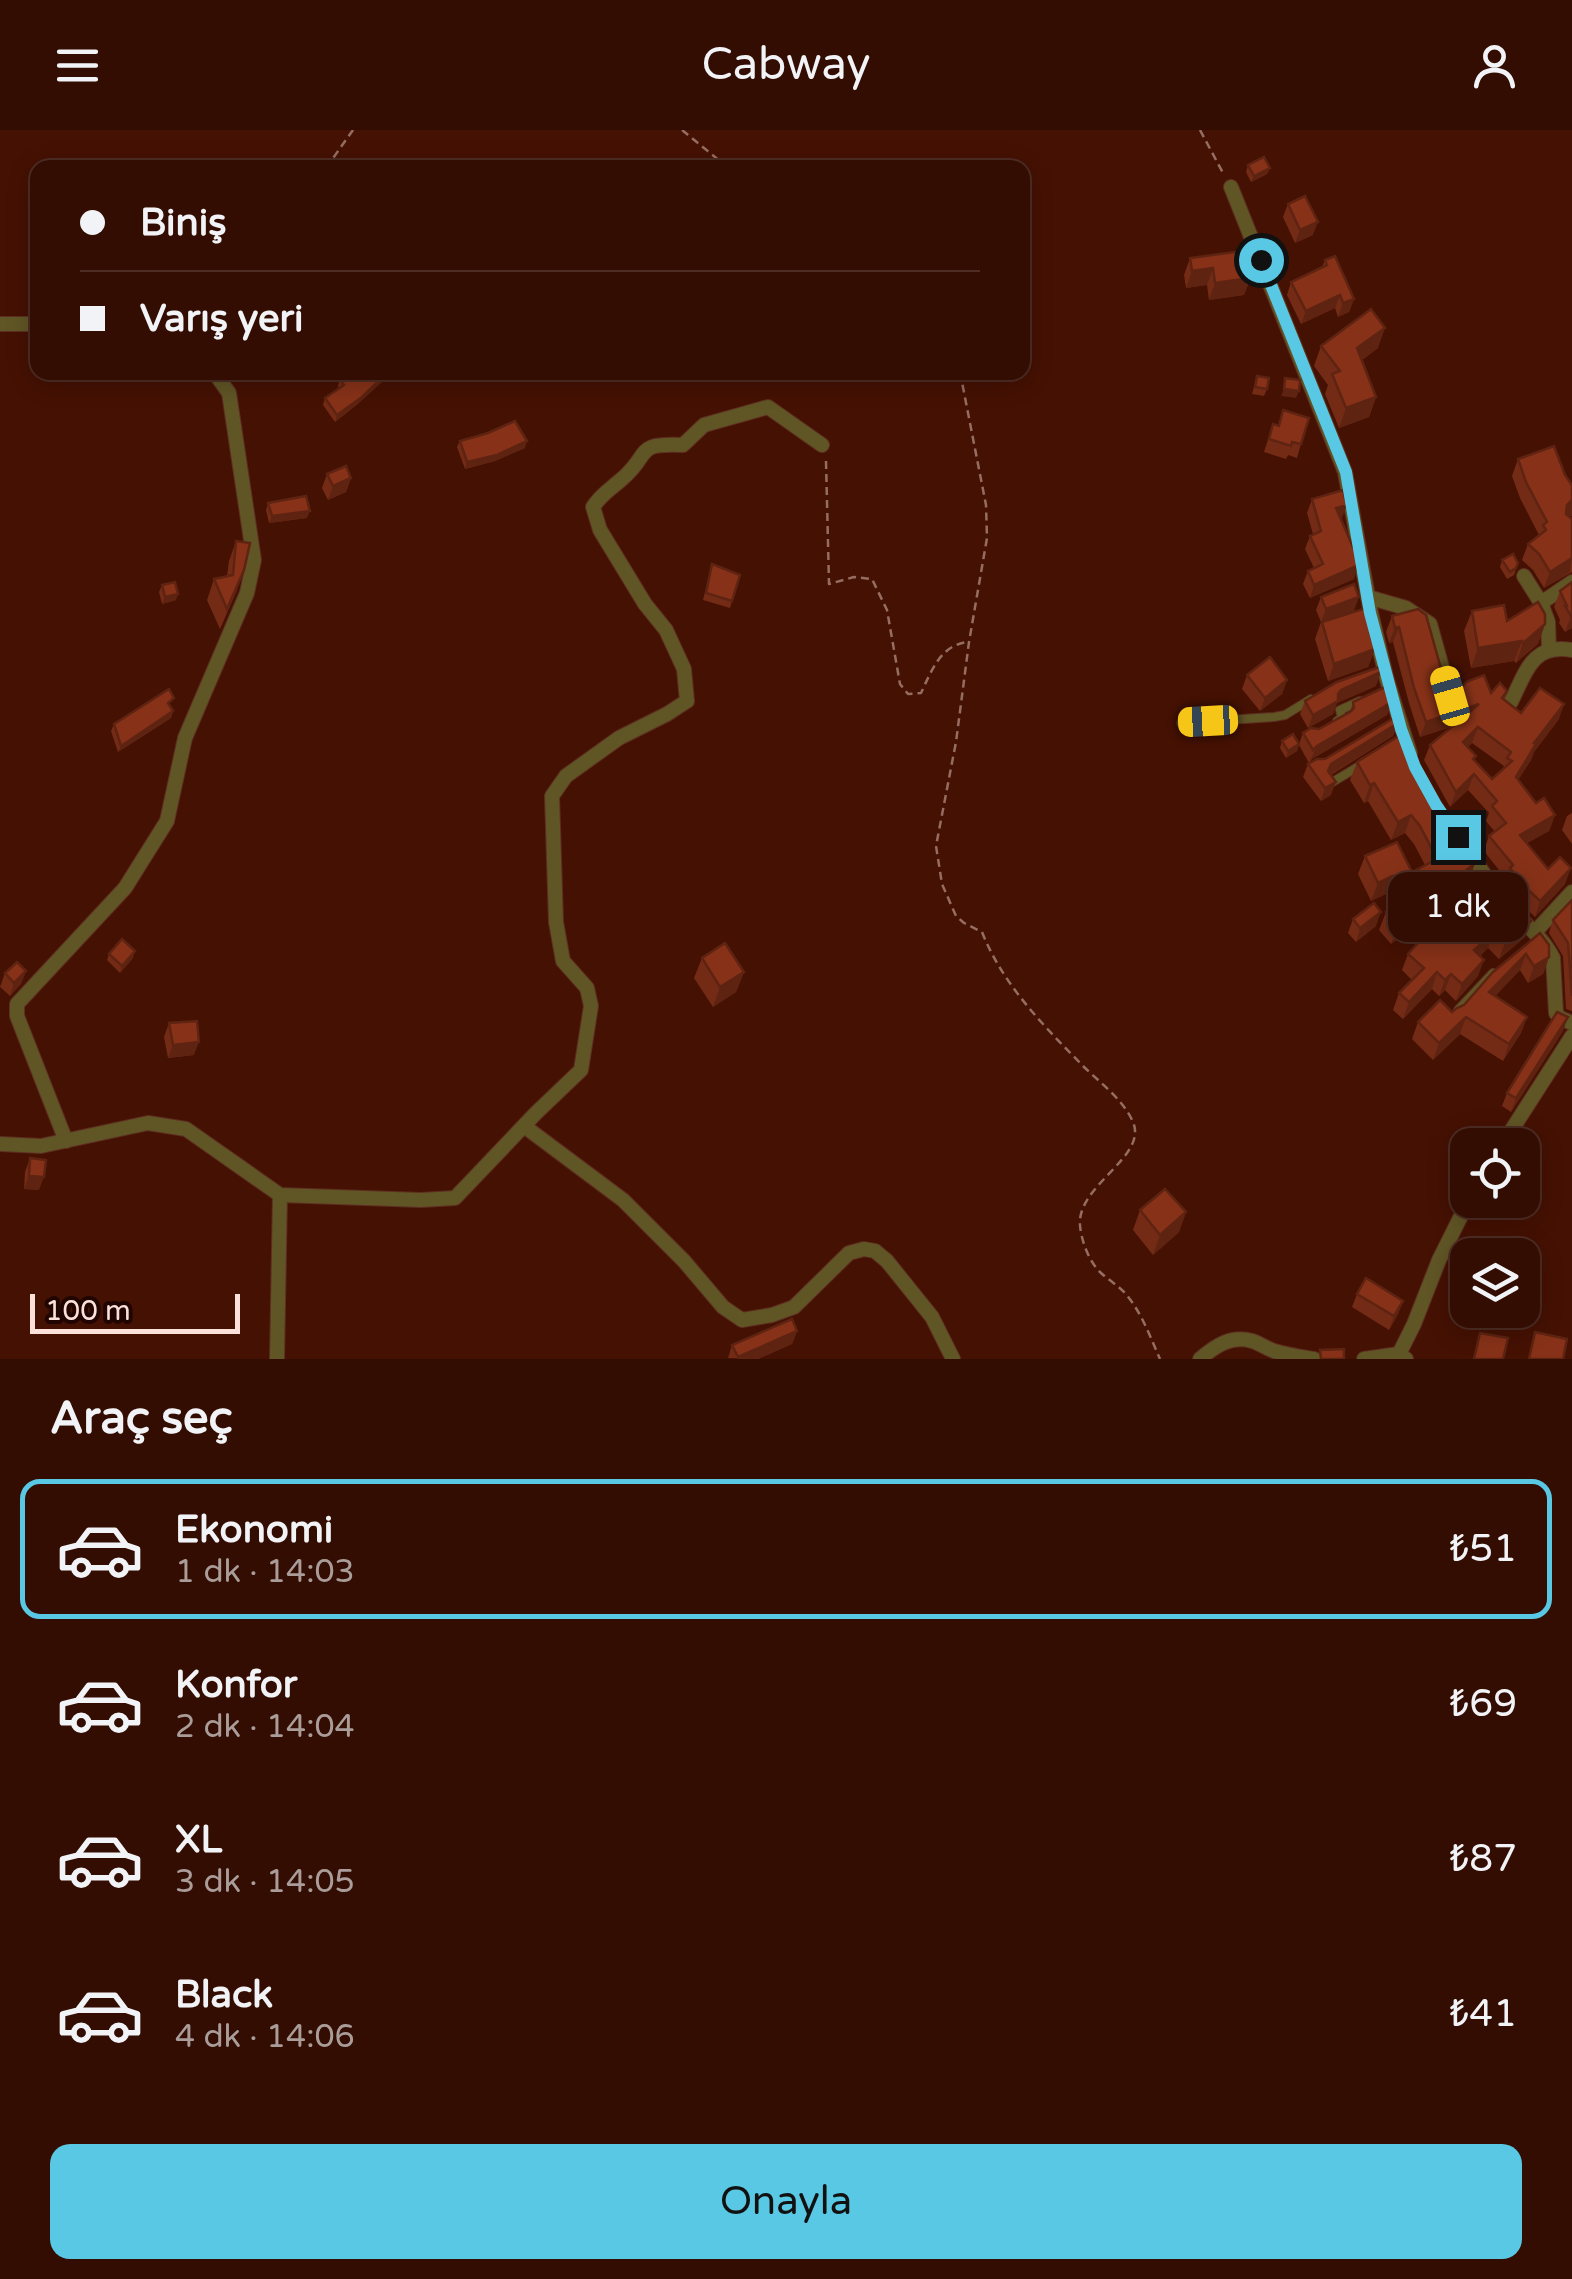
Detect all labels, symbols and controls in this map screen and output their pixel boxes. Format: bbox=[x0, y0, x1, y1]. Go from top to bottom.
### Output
icon: menu bbox=[50, 38, 105, 93]
text: Cabway bbox=[701, 38, 871, 92]
icon: person bbox=[1467, 38, 1522, 93]
text: Biniş bbox=[140, 200, 226, 246]
route start bbox=[1239, 238, 1284, 283]
text: Varış yeri bbox=[140, 296, 303, 342]
car bbox=[1427, 663, 1473, 729]
car bbox=[1177, 704, 1239, 738]
route end bbox=[1436, 815, 1481, 860]
callout: 1 dk bbox=[1388, 872, 1528, 942]
text: 1 dk bbox=[1425, 888, 1491, 926]
map controls bbox=[1450, 1128, 1540, 1328]
button: locate bbox=[1450, 1128, 1540, 1218]
button: layers bbox=[1450, 1238, 1540, 1328]
scale bar bbox=[30, 1289, 240, 1334]
text: 100 m bbox=[45, 1294, 131, 1328]
text: Araç seç bbox=[50, 1392, 233, 1446]
icon: car bbox=[55, 1504, 145, 1594]
text: Ekonomi bbox=[175, 1507, 333, 1553]
text: ₺51 bbox=[1449, 1526, 1517, 1572]
text: 1 dk · 14:03 bbox=[175, 1553, 355, 1591]
icon: car bbox=[55, 1659, 145, 1749]
text: Konfor bbox=[175, 1662, 297, 1708]
text: ₺69 bbox=[1449, 1681, 1517, 1727]
text: 2 dk · 14:04 bbox=[175, 1708, 355, 1746]
icon: car bbox=[55, 1814, 145, 1904]
text: XL bbox=[175, 1817, 222, 1863]
text: ₺87 bbox=[1449, 1836, 1517, 1882]
text: 3 dk · 14:05 bbox=[175, 1863, 355, 1901]
icon: car bbox=[55, 1969, 145, 2059]
text: Black bbox=[175, 1972, 273, 2018]
text: ₺41 bbox=[1449, 1991, 1517, 2037]
text: 4 dk · 14:06 bbox=[175, 2018, 355, 2056]
button: Onayla bbox=[50, 2144, 1522, 2259]

